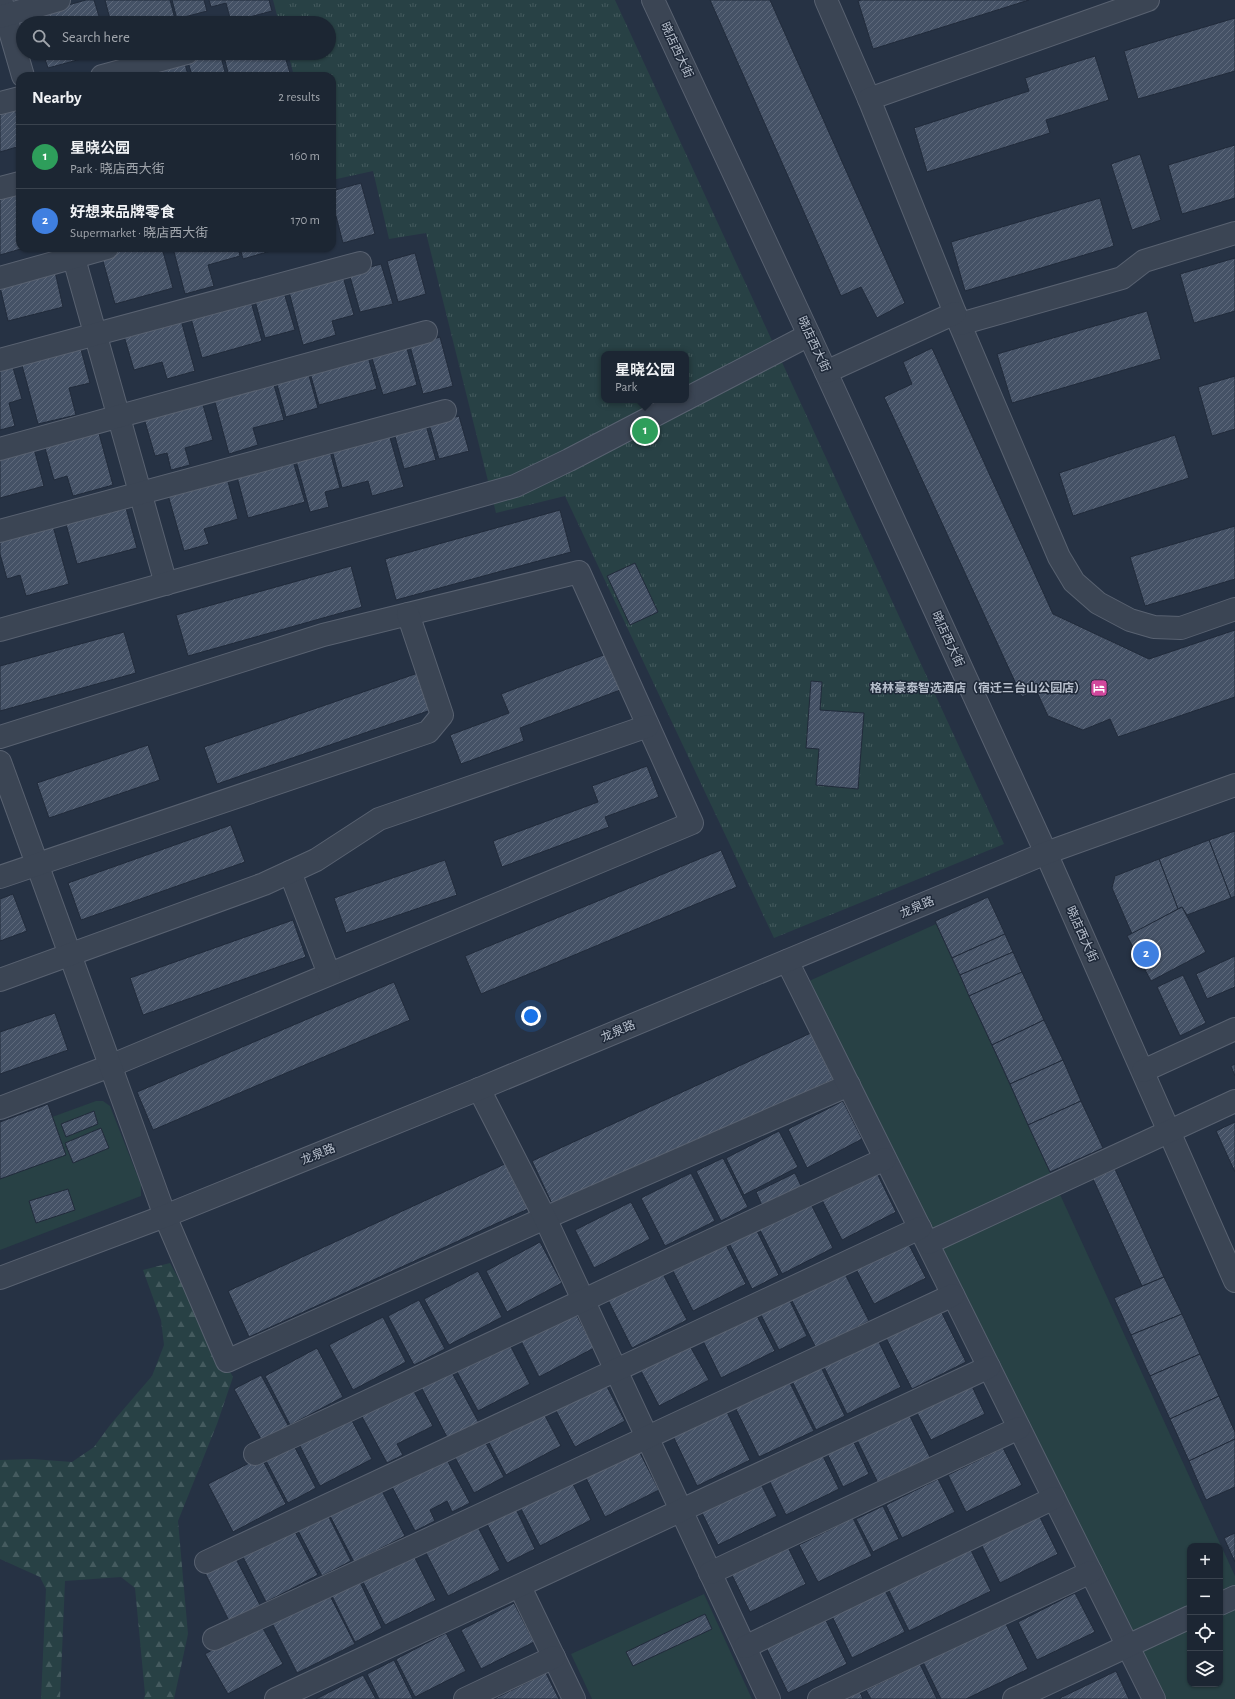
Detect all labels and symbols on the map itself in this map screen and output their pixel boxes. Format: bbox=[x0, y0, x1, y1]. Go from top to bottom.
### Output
street label: 晓店西大街 bbox=[659, 20, 696, 80]
street label: 晓店西大街 bbox=[796, 314, 833, 374]
pin: 1 bbox=[632, 416, 658, 446]
street label: 晓店西大街 bbox=[930, 609, 967, 669]
hotel icon: 格林豪泰智选酒店（宿迁三台山公园店） bbox=[1089, 678, 1109, 698]
place label: 格林豪泰智选酒店（宿迁三台山公园店） bbox=[870, 681, 1086, 694]
street label: 龙泉路 bbox=[898, 894, 936, 920]
street label: 晓店西大街 bbox=[1064, 904, 1101, 964]
pin: 2 bbox=[1133, 939, 1159, 969]
your location bbox=[521, 1006, 541, 1026]
street label: 龙泉路 bbox=[599, 1018, 637, 1044]
street label: 龙泉路 bbox=[299, 1141, 337, 1166]

